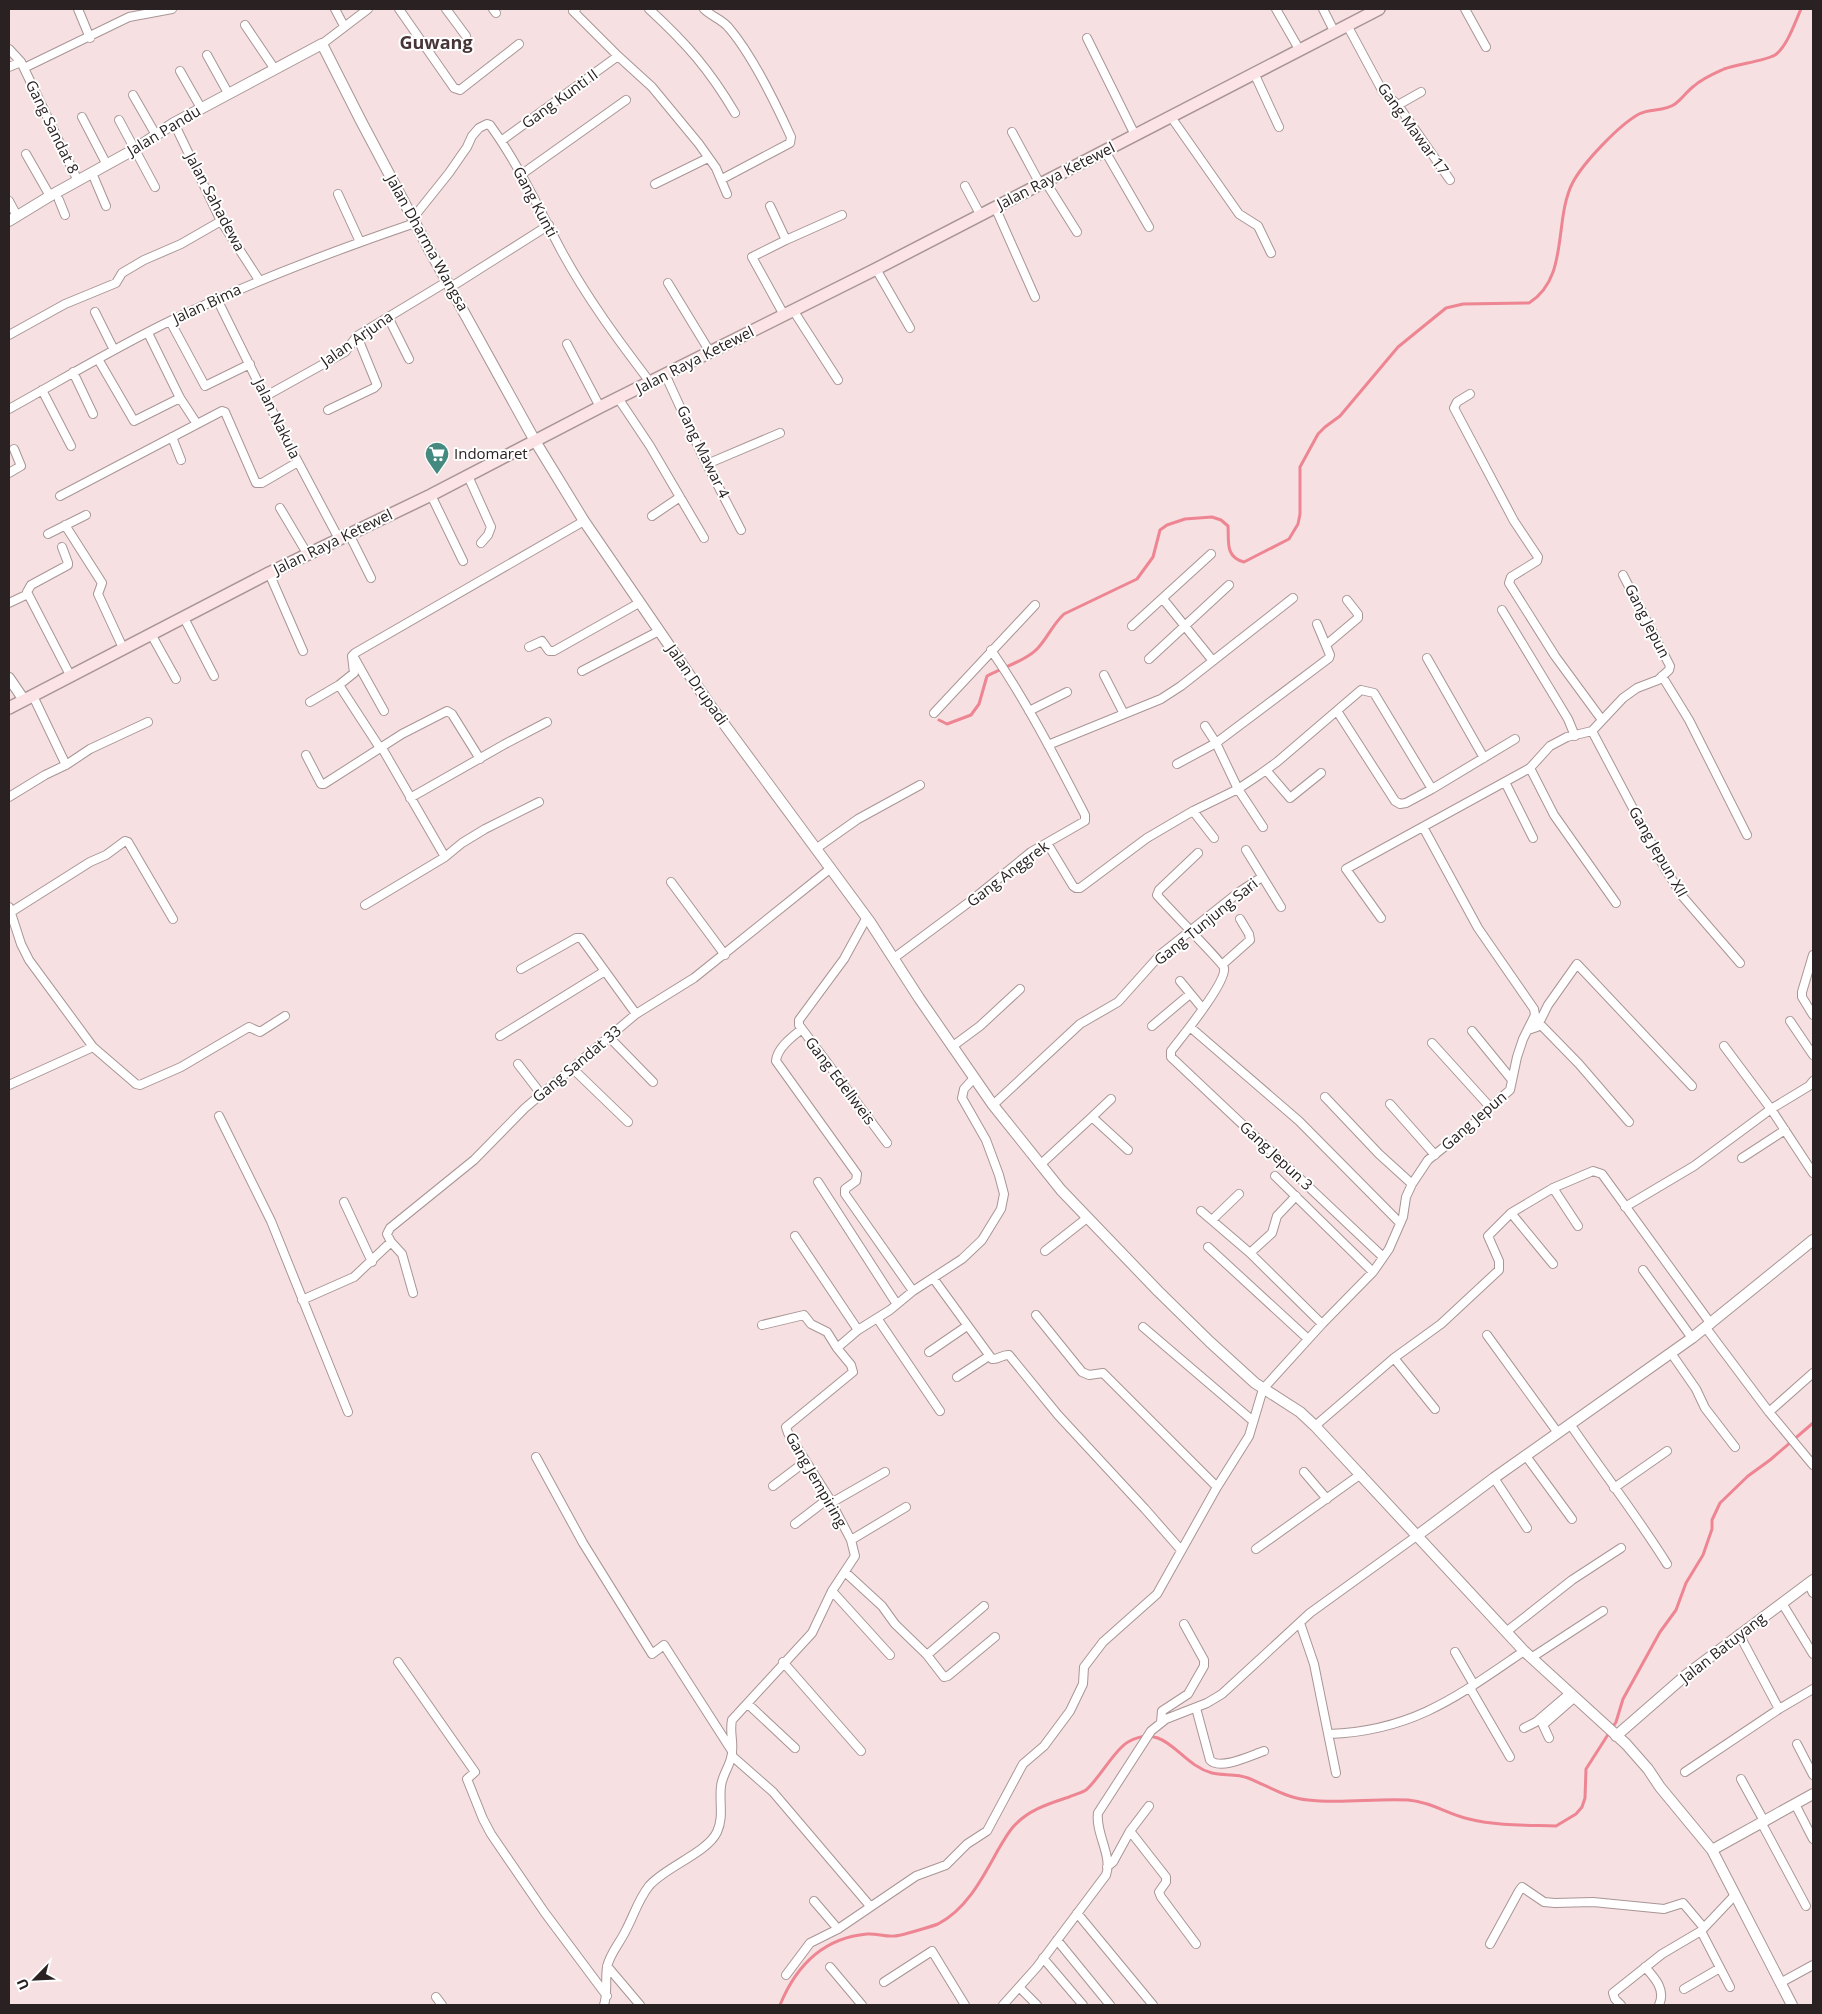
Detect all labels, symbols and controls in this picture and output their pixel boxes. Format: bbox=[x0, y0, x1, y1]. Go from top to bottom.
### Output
district label: Guwang bbox=[399, 30, 473, 54]
street label: Gang Kunti II bbox=[517, 64, 601, 133]
street label: Gang Sandat 8 bbox=[22, 77, 84, 177]
street label: Gang Mawar 17 bbox=[1374, 78, 1454, 179]
street label: Jalan Pandu bbox=[121, 100, 204, 161]
street label: Jalan Raya Ketewel bbox=[991, 137, 1118, 214]
street label: Jalan Sahadewa bbox=[180, 147, 250, 254]
street label: Gang Kunti bbox=[509, 163, 563, 240]
street label: Jalan Dharma Wangsa bbox=[381, 169, 474, 314]
street label: Jalan Bima bbox=[167, 279, 244, 328]
street label: Jalan Arjuna bbox=[315, 306, 396, 372]
street label: Jalan Raya Ketewel bbox=[630, 321, 757, 398]
street label: Jalan Nakula bbox=[249, 374, 306, 462]
street label: Gang Mawar 4 bbox=[673, 402, 735, 502]
supermarket icon: Indomaret bbox=[424, 441, 450, 475]
place label: Indomaret bbox=[454, 443, 528, 463]
street label: Jalan Raya Ketewel bbox=[268, 504, 395, 579]
street label: Gang Jepun bbox=[1621, 580, 1675, 661]
street label: Jalan Drupadi bbox=[661, 638, 733, 729]
street label: Gang Jepun XII bbox=[1625, 803, 1693, 900]
street label: Gang Anggrek bbox=[962, 836, 1053, 911]
street label: Gang Tunjung Sari bbox=[1149, 873, 1261, 969]
street label: Gang Sandat 33 bbox=[528, 1020, 625, 1106]
street label: Gang Edellweis bbox=[801, 1032, 880, 1128]
street label: Gang Jepun bbox=[1436, 1086, 1510, 1154]
street label: Gang Jepun 3 bbox=[1236, 1116, 1318, 1194]
street label: Gang Jempiring bbox=[781, 1428, 852, 1531]
street label: Jalan Batuyang bbox=[1674, 1608, 1769, 1688]
north arrow bbox=[10, 1954, 60, 2004]
text: U bbox=[12, 1976, 34, 1993]

